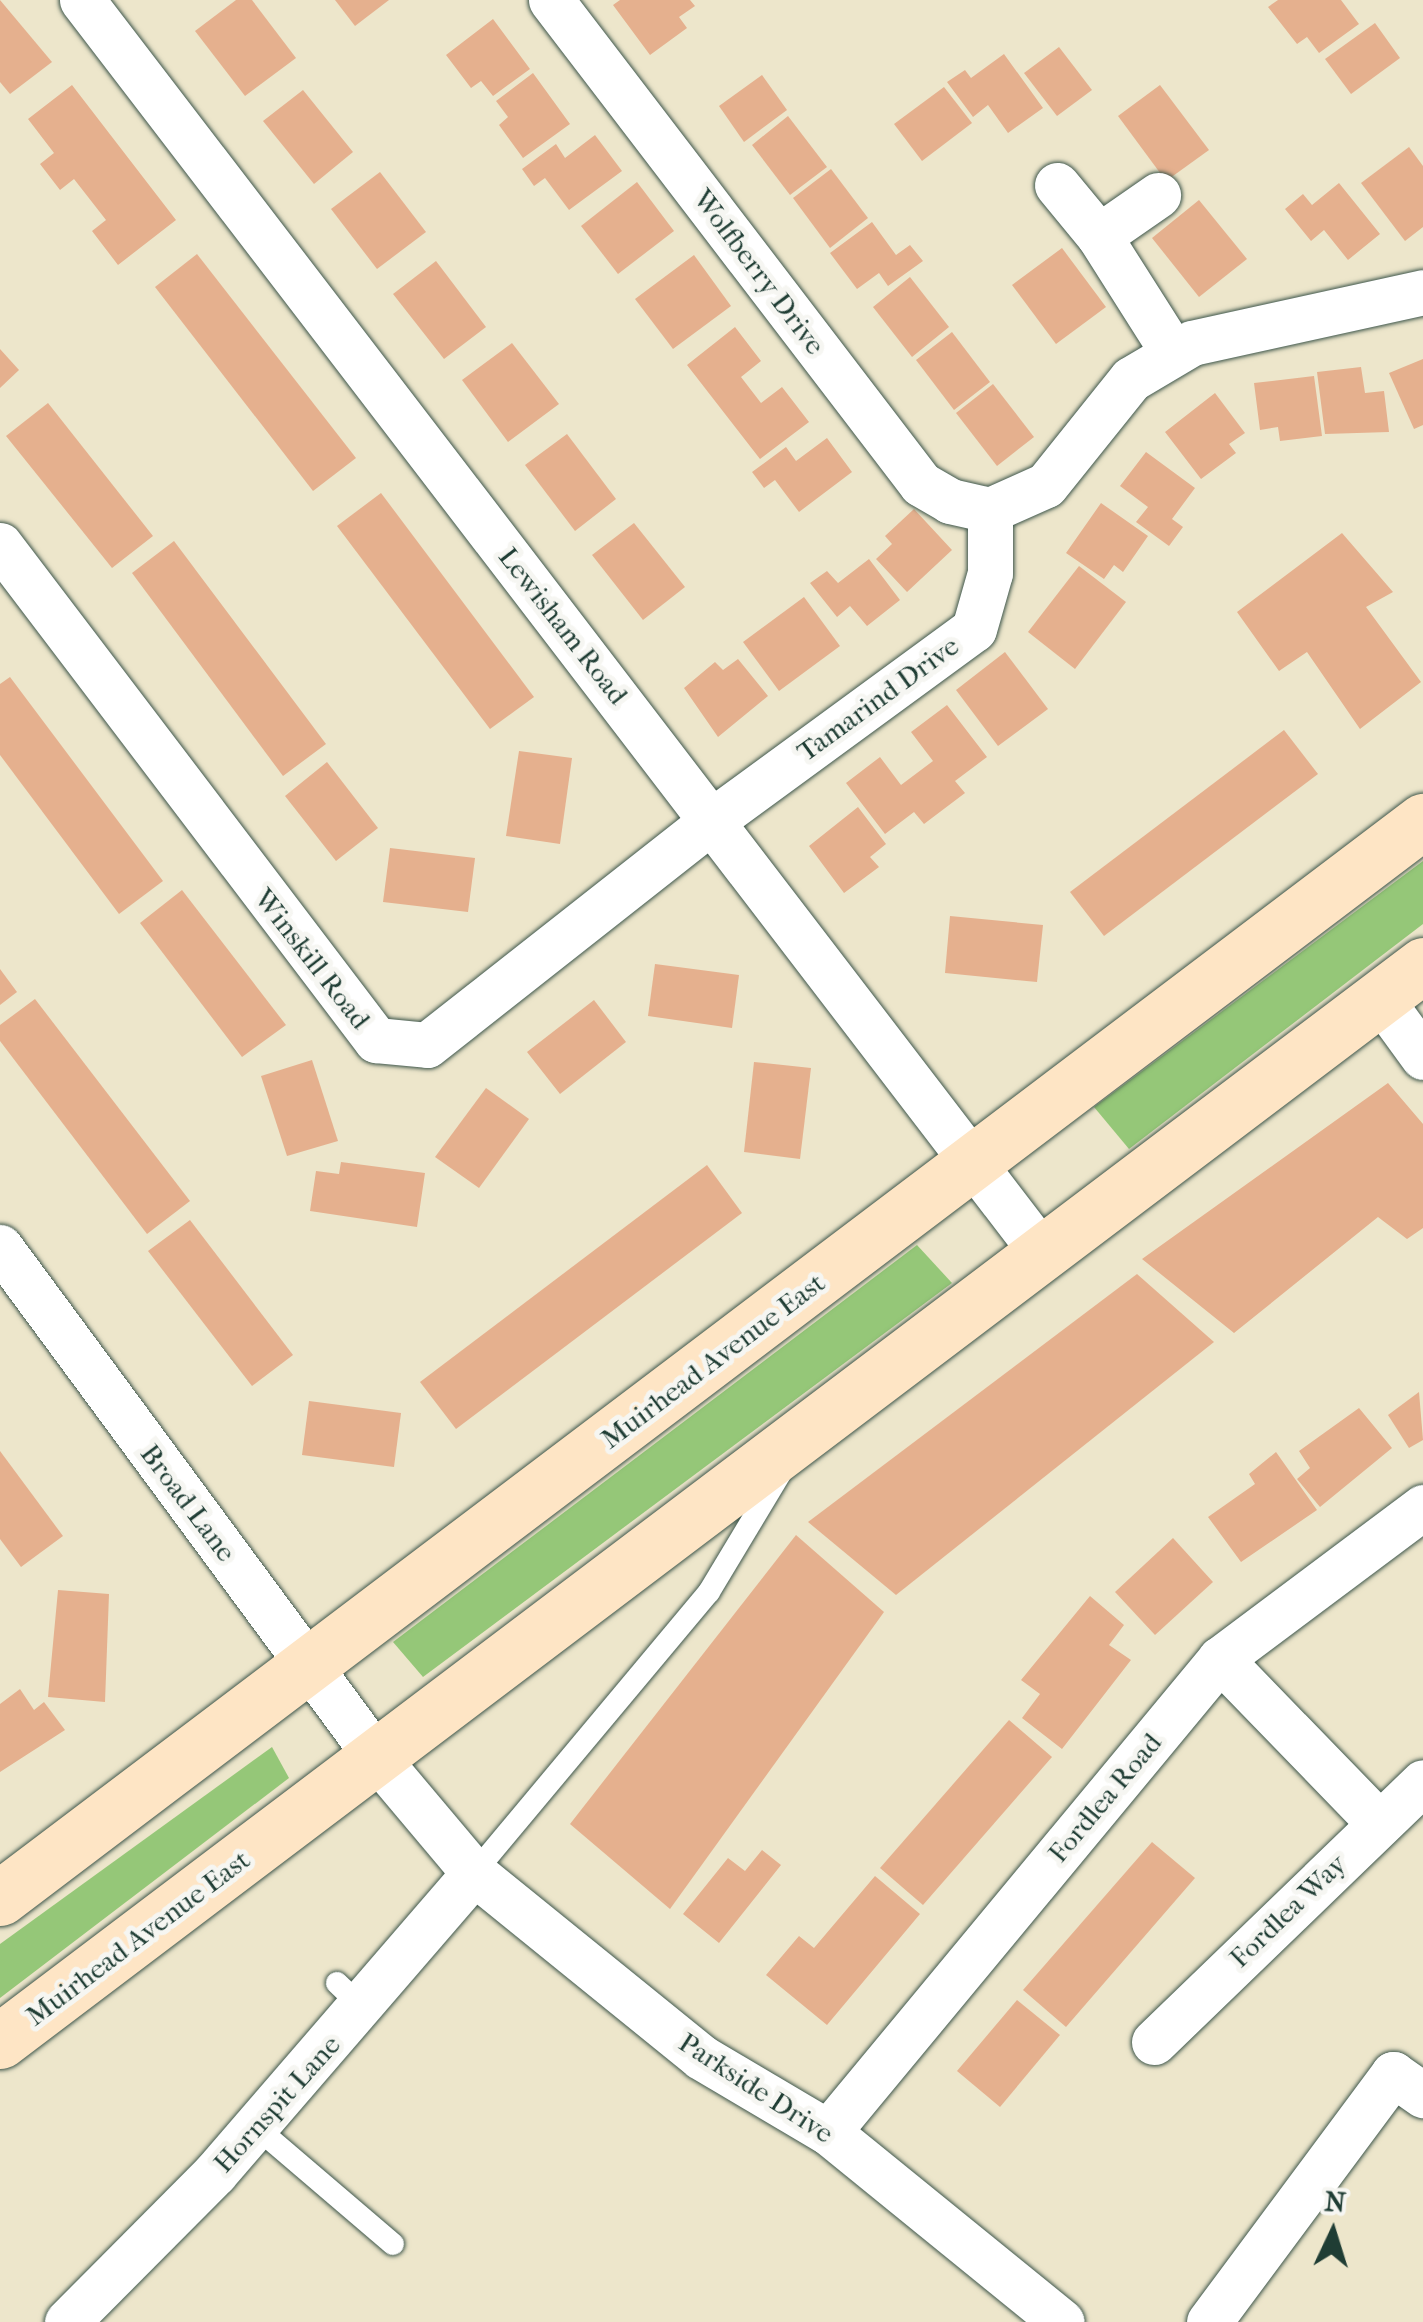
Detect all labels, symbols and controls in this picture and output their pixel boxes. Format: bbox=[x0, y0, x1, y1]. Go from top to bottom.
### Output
street label: Wolfberry Drive bbox=[686, 183, 832, 361]
street label: Lewisham Road bbox=[491, 541, 635, 711]
street label: Tamarind Drive bbox=[791, 629, 965, 769]
street label: Winskill Road bbox=[247, 882, 377, 1036]
street label: Muirhead Avenue East bbox=[594, 1266, 832, 1456]
street label: Broad Lane bbox=[133, 1438, 243, 1568]
street label: Fordlea Road bbox=[1041, 1727, 1169, 1869]
street label: Muirhead Avenue East bbox=[19, 1843, 257, 2033]
street label: Fordlea Way bbox=[1223, 1847, 1353, 1975]
street label: Parkside Drive bbox=[672, 2026, 840, 2150]
street label: Hornspit Lane bbox=[207, 2028, 347, 2180]
north arrow bbox=[1283, 2182, 1383, 2282]
text: N bbox=[1323, 2184, 1347, 2219]

